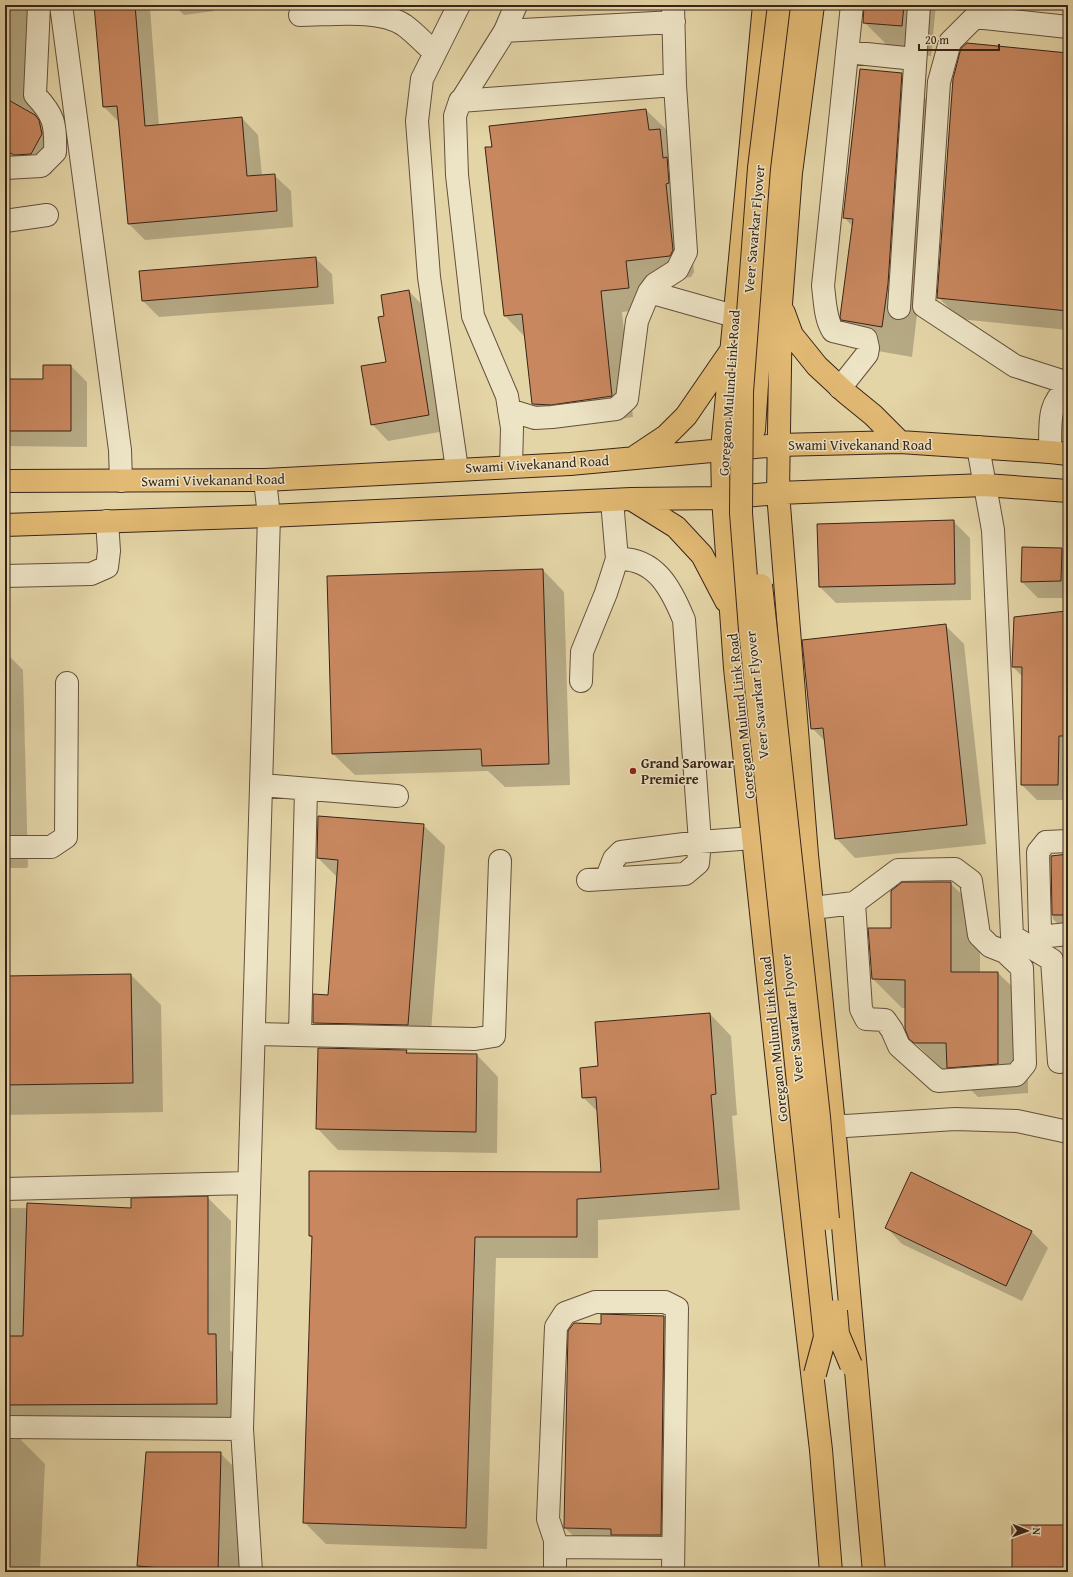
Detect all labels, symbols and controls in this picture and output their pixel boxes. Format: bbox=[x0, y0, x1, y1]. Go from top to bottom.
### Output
scale bar bbox=[919, 26, 999, 52]
text: 20 m bbox=[925, 31, 949, 48]
street label: Veer Savarkar Flyover bbox=[738, 164, 770, 294]
street label: Goregaon Mulund Link Road bbox=[713, 309, 745, 477]
street label: Swami Vivekanand Road bbox=[788, 435, 932, 455]
street label: Swami Vivekanand Road bbox=[465, 450, 610, 478]
street label: Swami Vivekanand Road bbox=[141, 469, 286, 491]
street label: Veer Savarkar Flyover bbox=[740, 630, 774, 760]
street label: Goregaon Mulund Link Road bbox=[722, 632, 760, 800]
place label: Grand Sarowar Premiere bbox=[641, 753, 734, 789]
marker: Grand Sarowar Premiere bbox=[628, 766, 638, 776]
street label: Veer Savarkar Flyover bbox=[775, 953, 809, 1083]
street label: Goregaon Mulund Link Road bbox=[755, 955, 793, 1123]
north arrow bbox=[1007, 1511, 1047, 1551]
text: N bbox=[1029, 1527, 1045, 1536]

